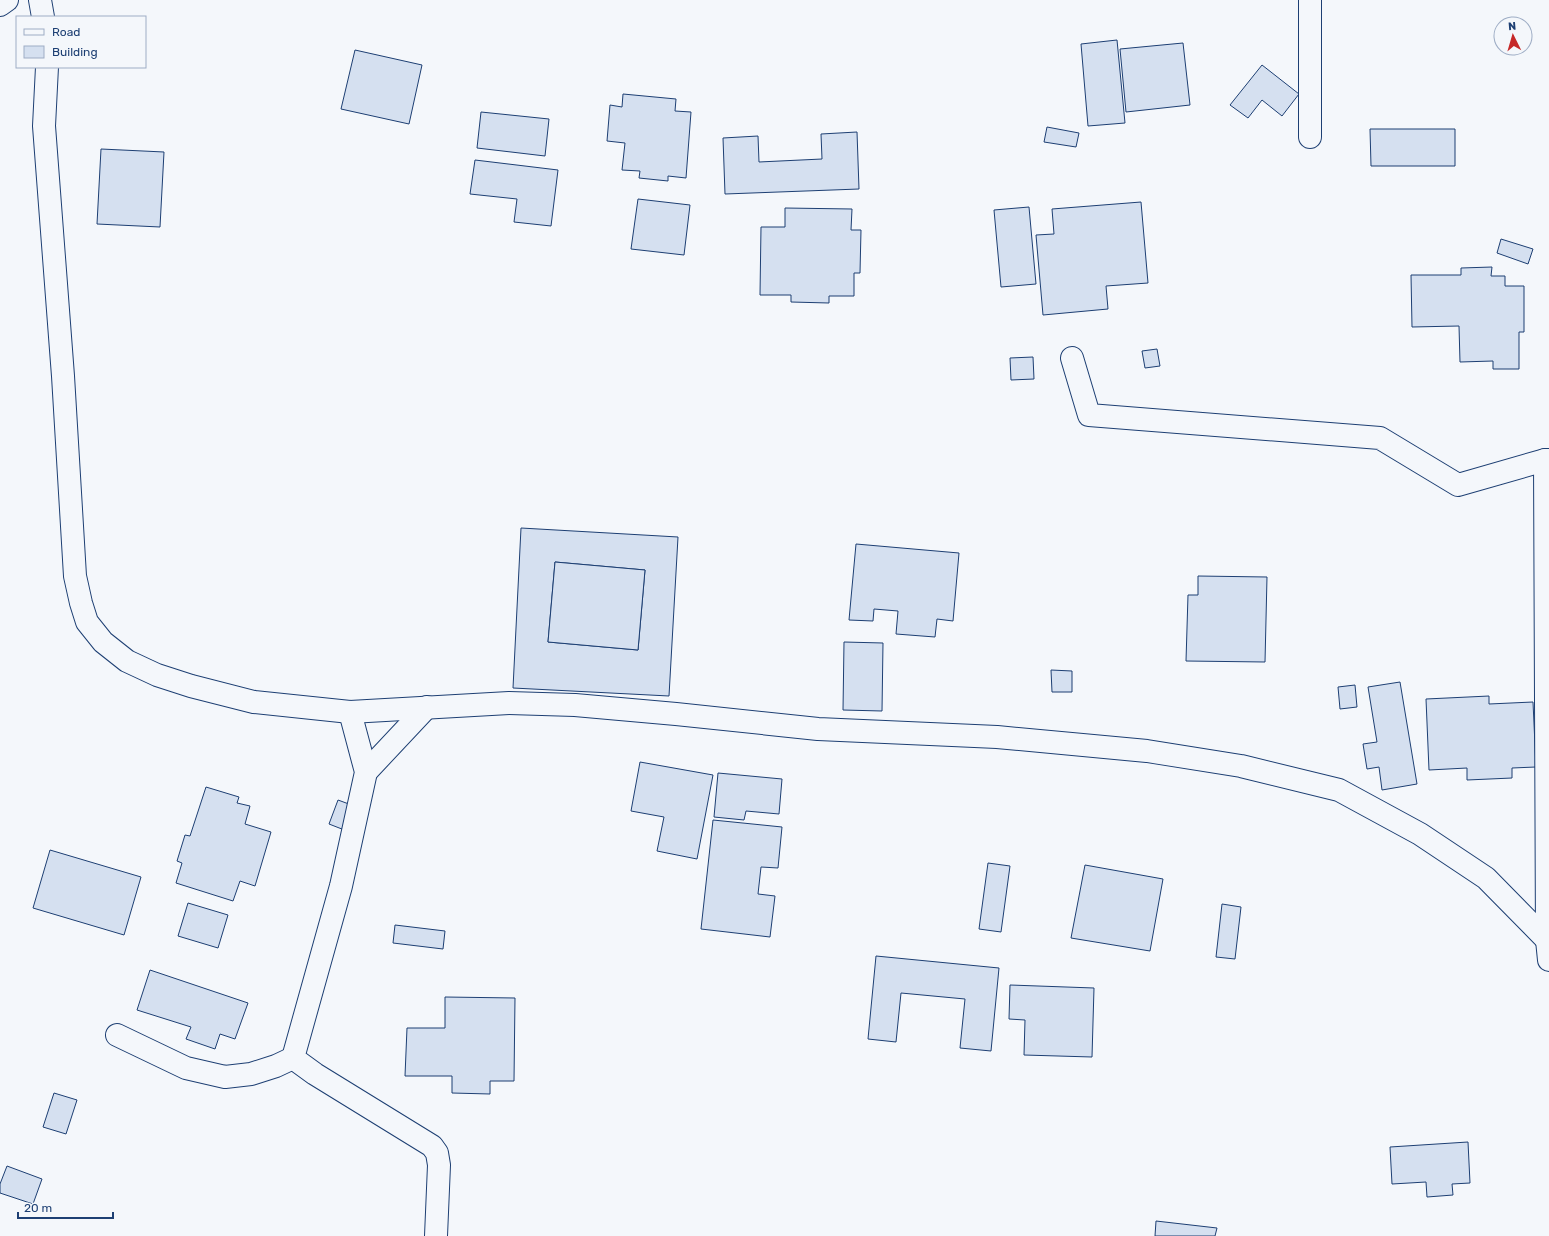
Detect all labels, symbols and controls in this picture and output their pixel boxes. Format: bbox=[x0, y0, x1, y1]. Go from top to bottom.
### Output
legend bbox=[16, 16, 146, 68]
north arrow bbox=[1493, 16, 1533, 56]
text: N bbox=[1508, 20, 1517, 33]
text: Road bbox=[52, 25, 80, 39]
text: Building bbox=[52, 45, 98, 59]
scale bar bbox=[18, 1194, 113, 1220]
text: 20 m bbox=[24, 1201, 52, 1215]

